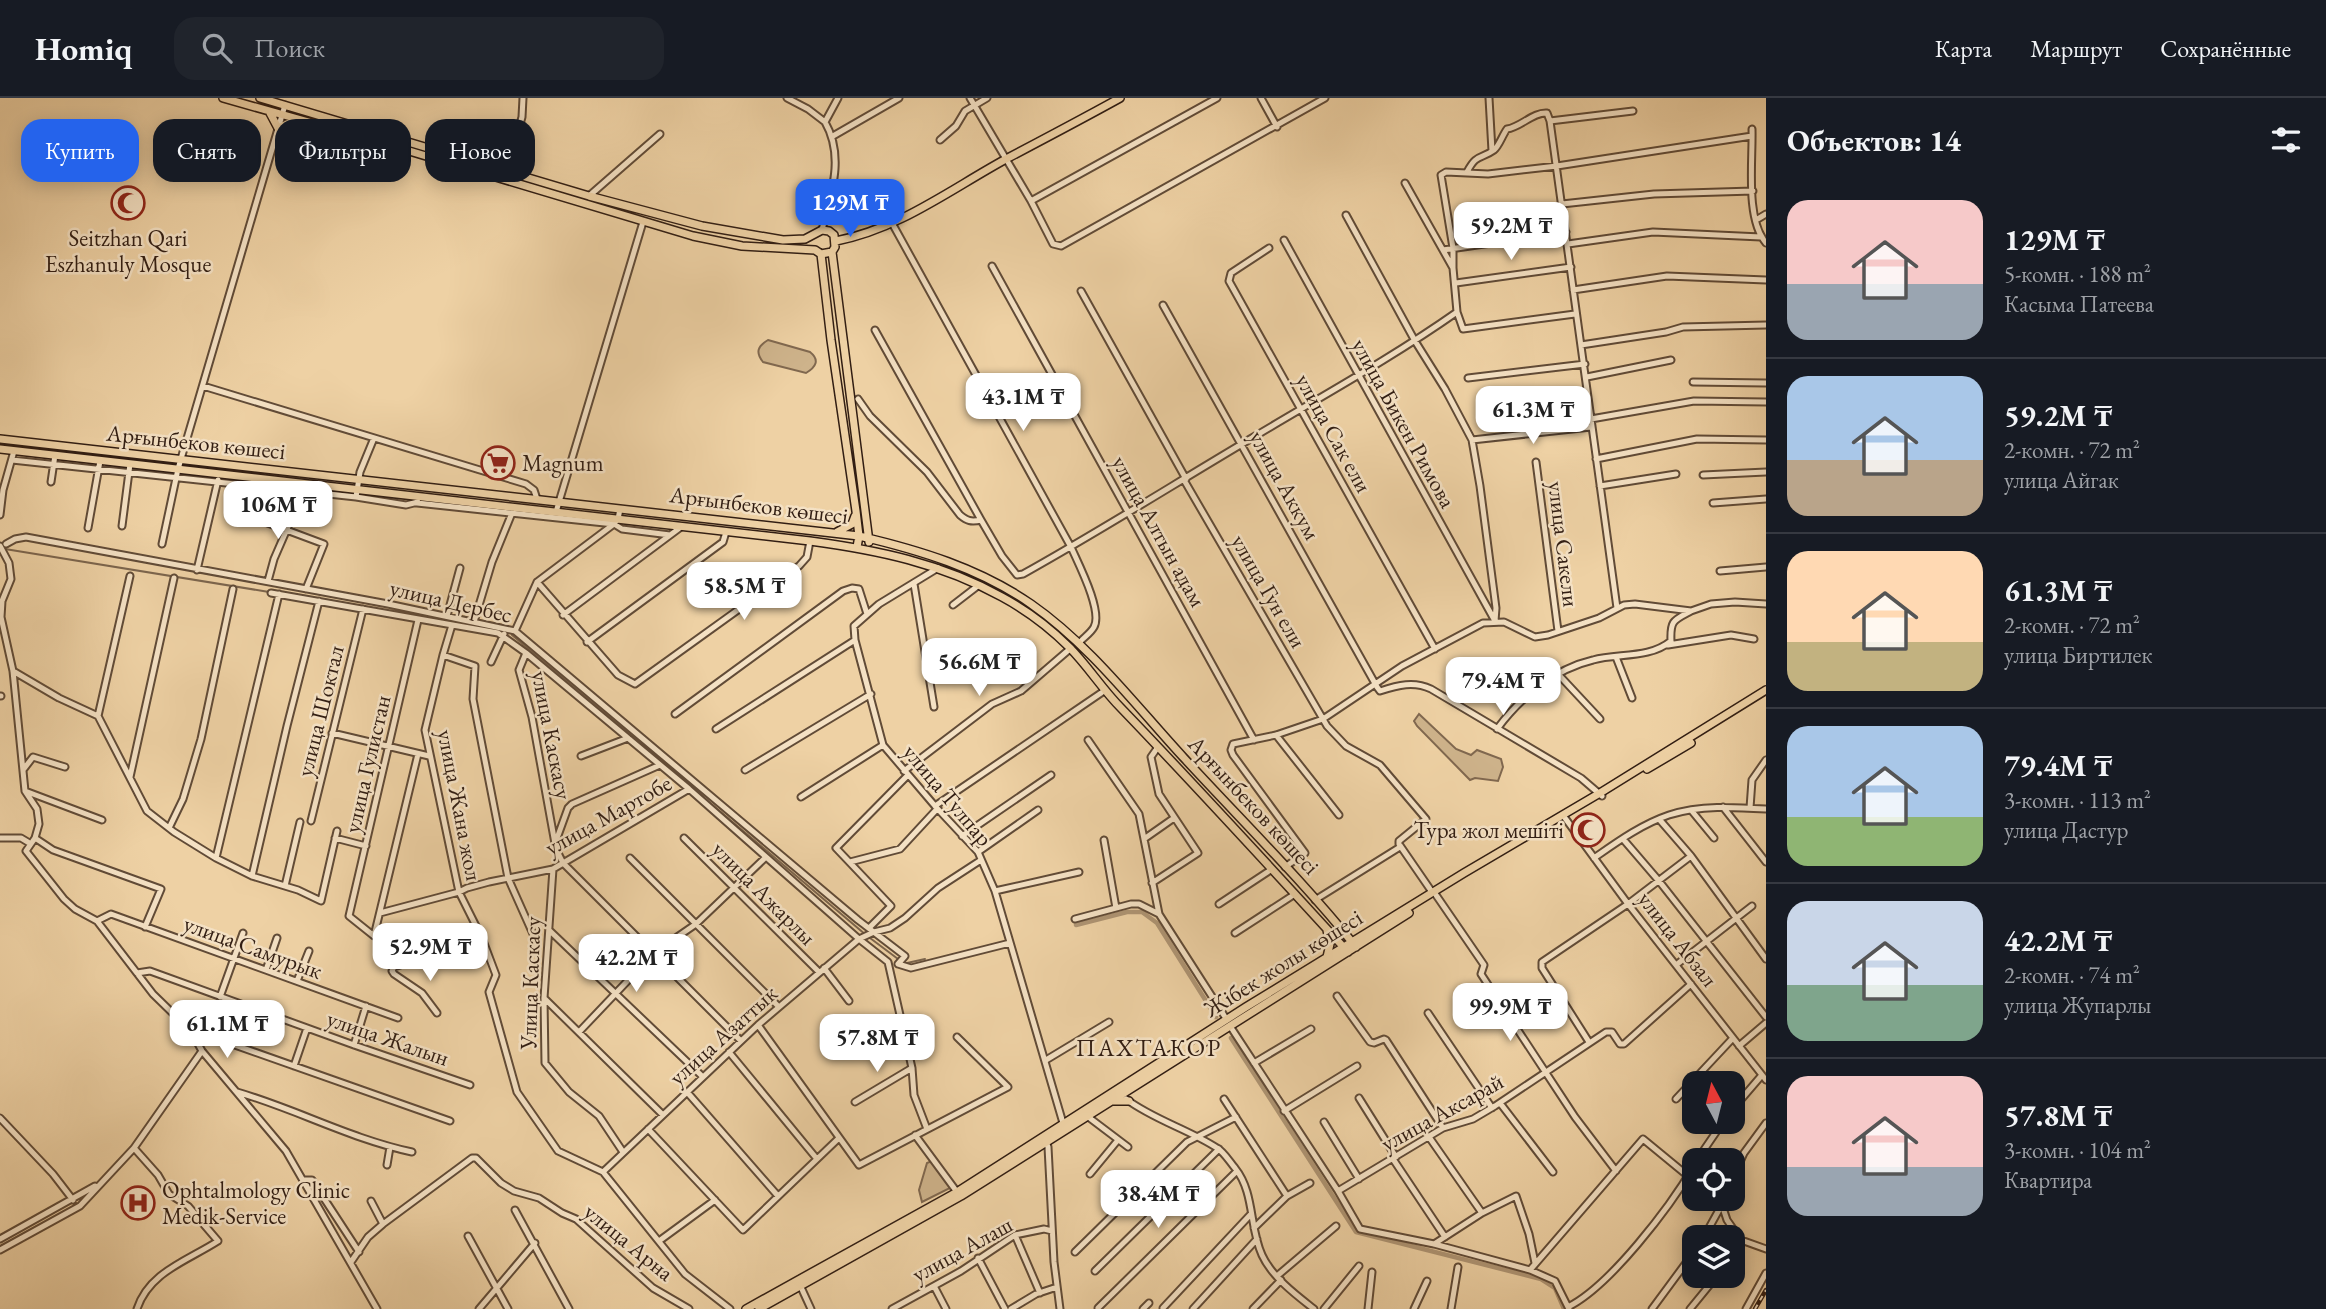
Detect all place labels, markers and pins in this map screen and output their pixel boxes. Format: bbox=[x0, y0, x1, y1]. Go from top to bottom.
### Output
pin: 129M ₸ bbox=[793, 180, 907, 239]
mosque icon: Seitzhan Qari Eszhanuly Mosque bbox=[109, 184, 147, 222]
pin: 59.2M ₸ bbox=[1446, 202, 1576, 262]
place label: Seitzhan Qari Eszhanuly Mosque bbox=[45, 223, 211, 279]
pin: 43.1M ₸ bbox=[958, 374, 1088, 433]
pin: 61.3M ₸ bbox=[1468, 386, 1598, 446]
supermarket icon: Magnum bbox=[479, 444, 517, 482]
place label: Magnum bbox=[522, 448, 604, 478]
pin: 106M ₸ bbox=[221, 482, 335, 541]
pin: 58.5M ₸ bbox=[679, 562, 809, 622]
pin: 56.6M ₸ bbox=[914, 638, 1044, 698]
pin: 79.4M ₸ bbox=[1438, 658, 1568, 717]
mosque icon: Тура жол мешіті bbox=[1569, 811, 1607, 849]
place label: Тура жол мешіті bbox=[1413, 815, 1564, 845]
pin: 52.9M ₸ bbox=[365, 924, 495, 983]
pin: 42.2M ₸ bbox=[571, 934, 701, 994]
pin: 99.9M ₸ bbox=[1445, 984, 1575, 1043]
pin: 61.1M ₸ bbox=[162, 1000, 292, 1060]
pin: 57.8M ₸ bbox=[812, 1014, 942, 1074]
pin: 38.4M ₸ bbox=[1093, 1170, 1223, 1230]
place label: Ophtalmology Clinic Medik-Service bbox=[162, 1175, 350, 1231]
hospital icon: Ophtalmology Clinic Medik-Service bbox=[119, 1184, 157, 1222]

